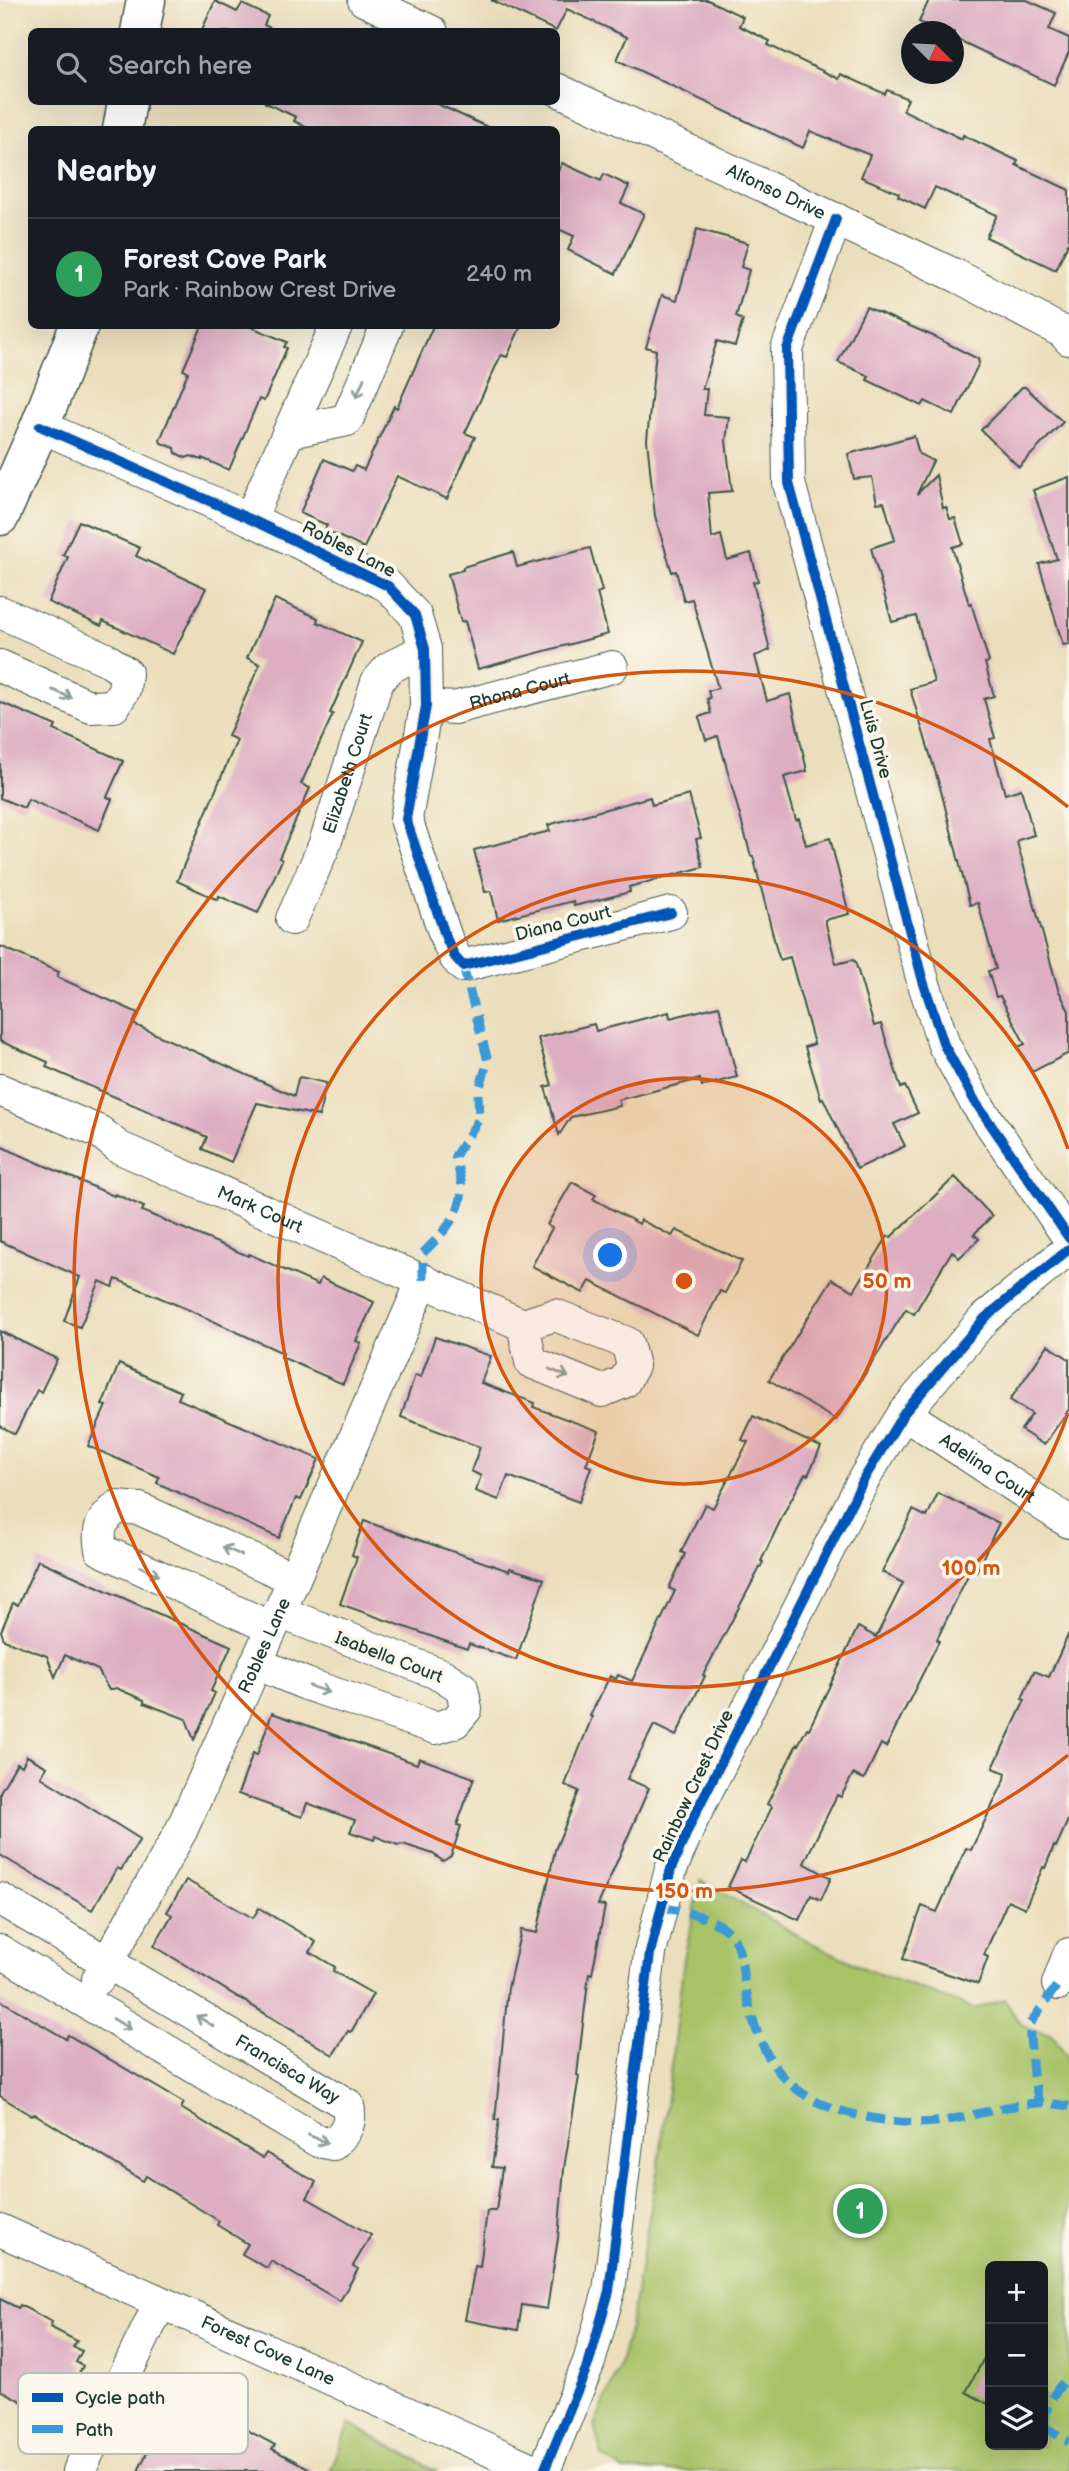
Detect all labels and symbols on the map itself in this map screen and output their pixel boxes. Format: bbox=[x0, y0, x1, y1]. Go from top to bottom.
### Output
north arrow bbox=[901, 21, 964, 84]
street label: Alfonso Drive bbox=[723, 160, 829, 224]
one-way arrow bbox=[353, 377, 366, 399]
street label: Robles Lane bbox=[298, 517, 399, 582]
street label: Rhona Court bbox=[467, 668, 573, 715]
one-way arrow bbox=[51, 688, 73, 701]
street label: Luis Drive bbox=[855, 697, 896, 781]
street label: Elizabeth Court bbox=[319, 710, 377, 836]
street label: Diana Court bbox=[513, 901, 614, 946]
street label: Mark Court bbox=[214, 1182, 306, 1238]
your location bbox=[593, 1238, 627, 1272]
centre of rings bbox=[672, 1269, 696, 1293]
text: 50 m bbox=[863, 1269, 911, 1294]
one-way arrow bbox=[548, 1368, 570, 1381]
street label: Adelina Court bbox=[935, 1429, 1039, 1508]
one-way arrow bbox=[222, 1544, 243, 1557]
text: 100 m bbox=[942, 1556, 1000, 1581]
one-way arrow bbox=[139, 1565, 160, 1579]
street label: Robles Lane bbox=[234, 1594, 295, 1697]
street label: Isabella Court bbox=[332, 1627, 446, 1688]
one-way arrow bbox=[308, 1684, 330, 1696]
street label: Rainbow Crest Drive bbox=[649, 1706, 738, 1866]
text: 150 m bbox=[655, 1879, 713, 1904]
one-way arrow bbox=[196, 2014, 216, 2028]
one-way arrow bbox=[111, 2017, 131, 2031]
street label: Francisca Way bbox=[231, 2031, 344, 2109]
one-way arrow bbox=[306, 2133, 328, 2146]
pin: 1 bbox=[837, 2185, 883, 2237]
street label: Forest Cove Lane bbox=[198, 2312, 338, 2390]
legend bbox=[18, 2373, 248, 2454]
text: Cycle path bbox=[75, 2387, 165, 2410]
text: Path bbox=[75, 2419, 113, 2442]

